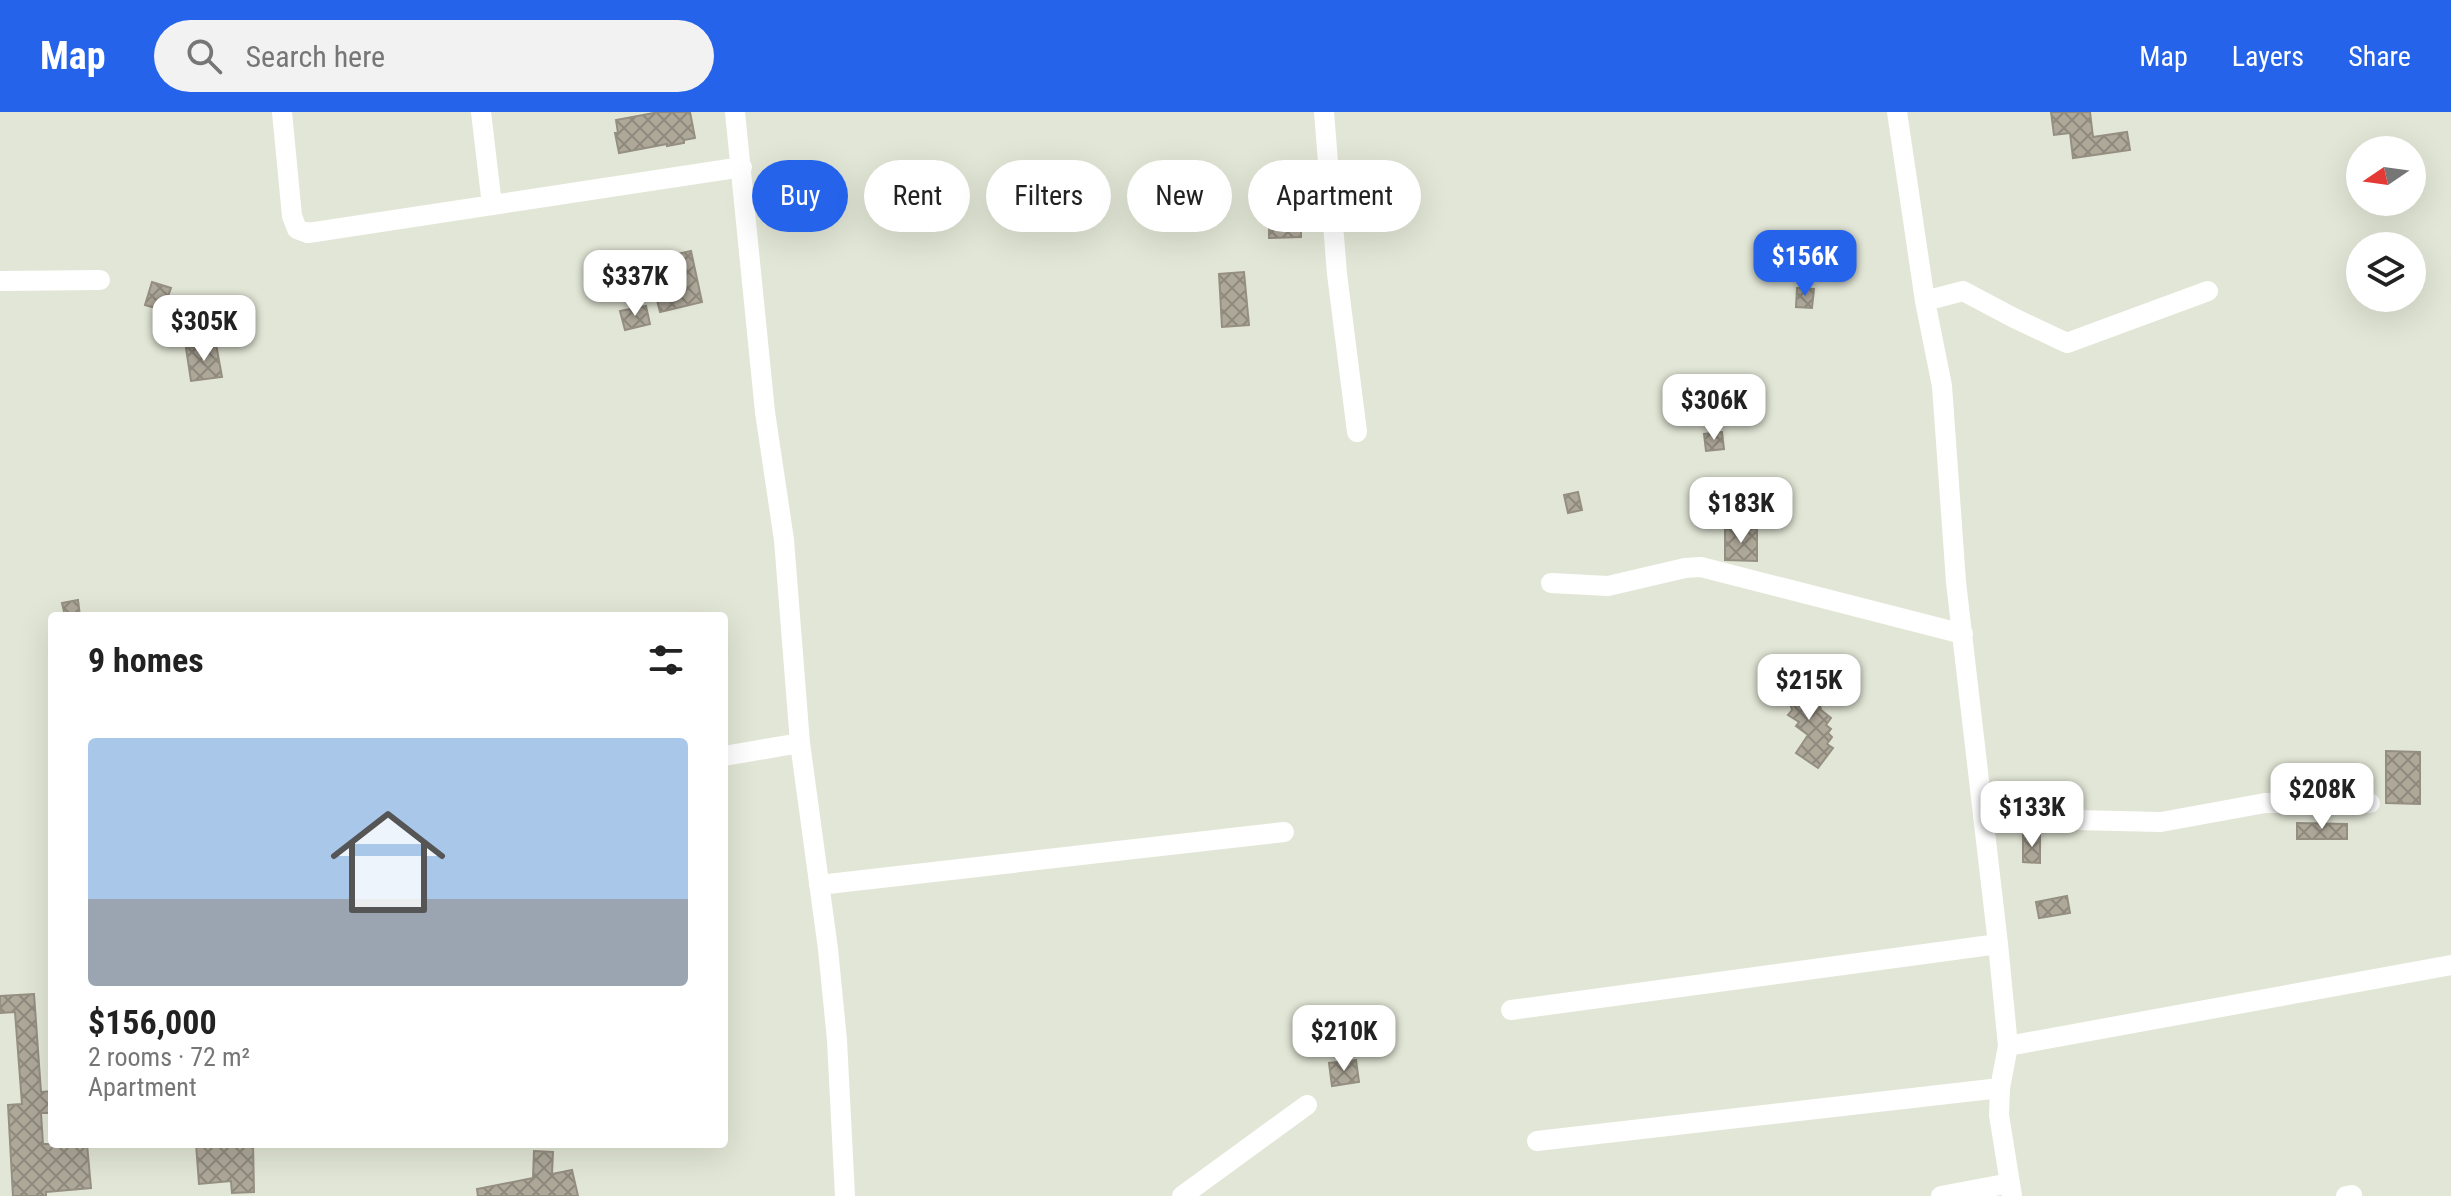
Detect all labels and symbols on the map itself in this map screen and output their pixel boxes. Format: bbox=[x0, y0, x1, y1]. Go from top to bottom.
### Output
north arrow bbox=[2346, 136, 2426, 216]
pin: $156K bbox=[1749, 230, 1861, 298]
pin: $337K bbox=[579, 250, 691, 318]
pin: $305K bbox=[148, 295, 260, 363]
pin: $306K bbox=[1658, 374, 1770, 442]
pin: $183K bbox=[1685, 477, 1797, 545]
pin: $215K bbox=[1753, 654, 1865, 722]
pin: $208K bbox=[2266, 763, 2378, 831]
pin: $133K bbox=[1976, 781, 2088, 849]
pin: $210K bbox=[1288, 1005, 1400, 1073]

